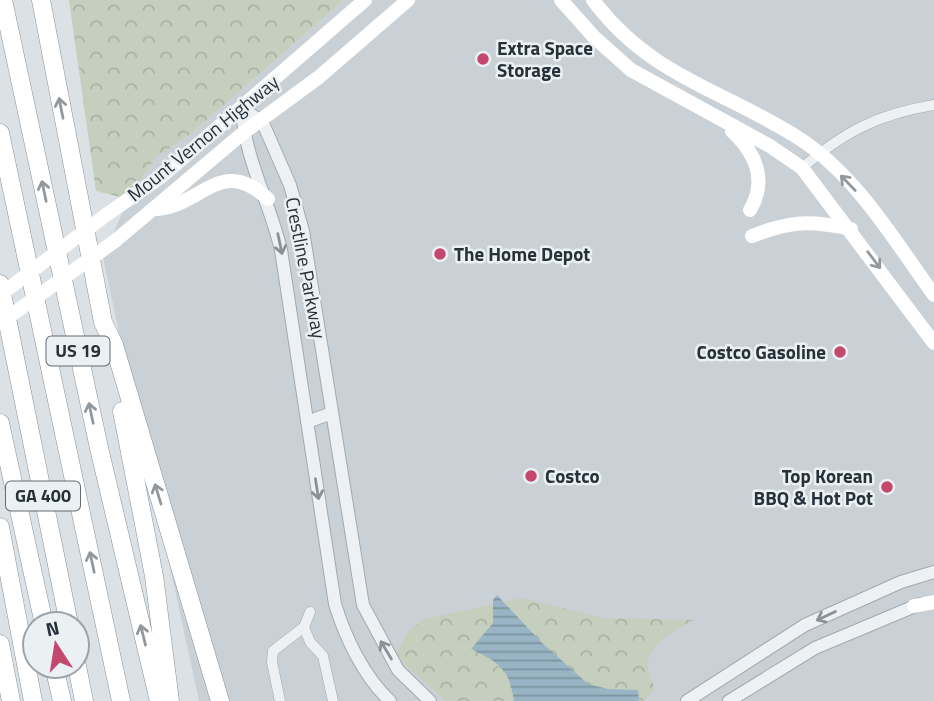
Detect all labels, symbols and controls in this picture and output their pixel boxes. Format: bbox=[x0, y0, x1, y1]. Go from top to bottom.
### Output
place label: Extra Space Storage bbox=[497, 33, 593, 84]
marker: Extra Space Storage bbox=[475, 51, 491, 67]
street label: Mount Vernon Highway bbox=[120, 67, 285, 208]
one-way arrow bbox=[54, 97, 68, 120]
one-way arrow bbox=[840, 174, 857, 191]
one-way arrow bbox=[36, 180, 50, 203]
street label: Crestline Parkway bbox=[279, 195, 334, 341]
one-way arrow bbox=[273, 232, 287, 255]
place label: The Home Depot bbox=[454, 239, 590, 268]
marker: The Home Depot bbox=[432, 246, 448, 262]
one-way arrow bbox=[867, 250, 882, 269]
road number: US 19 bbox=[46, 337, 110, 366]
place label: Costco Gasoline bbox=[697, 337, 826, 366]
marker: Costco Gasoline bbox=[832, 344, 848, 360]
one-way arrow bbox=[84, 402, 98, 425]
place label: Costco bbox=[545, 461, 600, 490]
place label: Top Korean BBQ & Hot Pot bbox=[754, 461, 873, 512]
marker: Costco bbox=[523, 468, 539, 484]
one-way arrow bbox=[311, 478, 324, 500]
marker: Top Korean BBQ & Hot Pot bbox=[879, 479, 895, 495]
road number: GA 400 bbox=[6, 482, 80, 510]
one-way arrow bbox=[151, 484, 164, 506]
one-way arrow bbox=[84, 551, 98, 574]
north arrow bbox=[21, 610, 91, 680]
one-way arrow bbox=[815, 610, 837, 623]
text: N bbox=[43, 612, 62, 643]
one-way arrow bbox=[136, 624, 149, 647]
one-way arrow bbox=[378, 640, 392, 660]

